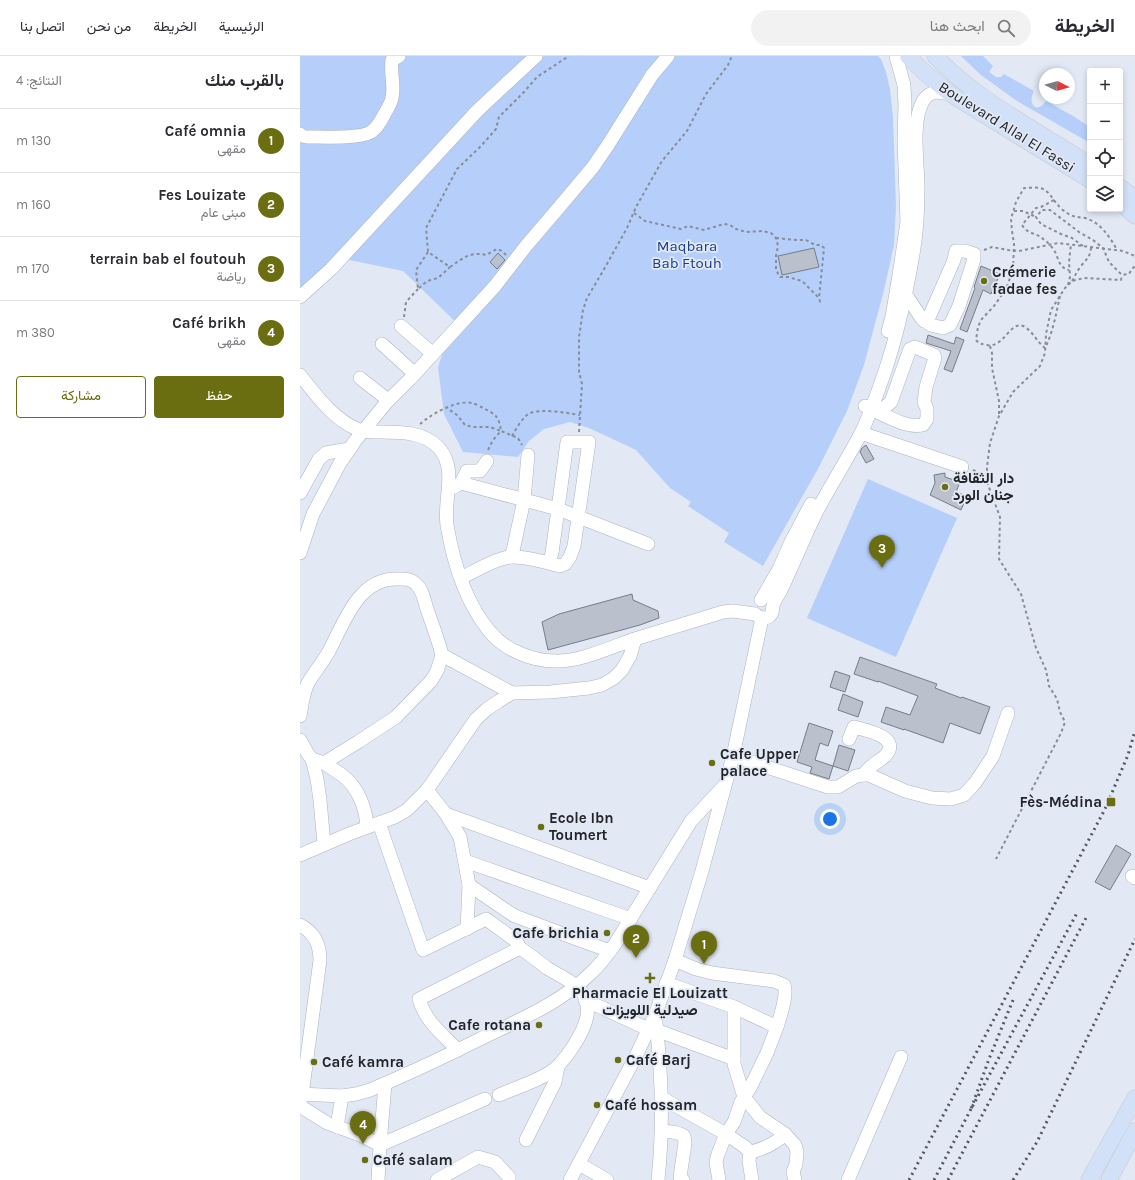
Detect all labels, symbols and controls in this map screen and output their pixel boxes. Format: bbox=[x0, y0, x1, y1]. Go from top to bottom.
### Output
search box bbox=[751, 10, 1031, 46]
text: الخريطة bbox=[1055, 15, 1115, 37]
text: ابحث هنا bbox=[930, 17, 985, 35]
icon: search bbox=[995, 17, 1017, 39]
text: اتصل بنا bbox=[20, 18, 65, 35]
text: من نحن bbox=[87, 18, 131, 35]
text: الخريطة bbox=[153, 18, 197, 35]
text: الرئيسية bbox=[219, 18, 264, 35]
north arrow bbox=[1039, 68, 1075, 104]
map controls bbox=[1087, 68, 1123, 212]
button: + bbox=[1087, 68, 1123, 104]
text: بالقرب منك bbox=[205, 70, 284, 90]
text: النتائج: 4 bbox=[16, 73, 62, 88]
street label: Boulevard Allal El Fassi bbox=[935, 78, 1079, 176]
button: − bbox=[1087, 104, 1123, 140]
text: Café omnia bbox=[165, 122, 246, 140]
text: 130 m bbox=[16, 133, 51, 148]
text: 1 bbox=[269, 133, 273, 148]
button: locate bbox=[1087, 140, 1123, 176]
text: مقهى bbox=[217, 141, 246, 156]
button: layers bbox=[1087, 176, 1123, 212]
text: Fes Louizate bbox=[158, 186, 246, 204]
text: 160 m bbox=[16, 197, 51, 212]
text: 2 bbox=[267, 197, 275, 212]
text: مبنى عام bbox=[201, 205, 246, 220]
park label: Maqbara Bab Ftouh bbox=[652, 237, 722, 272]
text: terrain bab el foutouh bbox=[90, 250, 246, 268]
text: 170 m bbox=[16, 261, 49, 276]
text: 3 bbox=[267, 261, 275, 276]
place label: Crémerie fadae fes bbox=[992, 263, 1057, 298]
text: رياضة bbox=[216, 269, 246, 284]
marker: Crémerie fadae fes bbox=[979, 276, 989, 286]
text: Café brikh bbox=[172, 314, 246, 332]
text: 380 m bbox=[16, 325, 55, 340]
text: 4 bbox=[267, 325, 275, 340]
text: مقهى bbox=[217, 333, 246, 348]
button: مشاركة bbox=[16, 376, 146, 418]
button: حفظ bbox=[154, 376, 284, 418]
place label: دار الثقافة جنان الورد bbox=[953, 469, 1014, 504]
marker: دار الثقافة جنان الورد bbox=[940, 482, 950, 492]
pin: 3 bbox=[869, 535, 895, 568]
place label: Cafe Upper palace bbox=[720, 745, 798, 780]
marker: Cafe Upper palace bbox=[707, 758, 717, 768]
place label: Fès-Médina bbox=[1019, 793, 1102, 811]
marker: Fès-Médina bbox=[1105, 796, 1117, 808]
place label: Ecole Ibn Toumert bbox=[549, 809, 614, 844]
your location bbox=[820, 809, 840, 829]
marker: Ecole Ibn Toumert bbox=[536, 822, 546, 832]
place label: Cafe brichia bbox=[512, 924, 599, 942]
pin: 2 bbox=[623, 925, 649, 958]
marker: Cafe brichia bbox=[602, 928, 612, 938]
pin: 1 bbox=[691, 931, 717, 964]
marker: Pharmacie El Louizatt صيدلية اللويزات bbox=[645, 973, 655, 983]
place label: Pharmacie El Louizatt صيدلية اللويزات bbox=[572, 984, 728, 1019]
place label: Cafe rotana bbox=[448, 1016, 531, 1034]
marker: Cafe rotana bbox=[534, 1020, 544, 1030]
place label: Café Barj bbox=[626, 1051, 691, 1069]
place label: Café kamra bbox=[322, 1053, 404, 1071]
marker: Café Barj bbox=[613, 1055, 623, 1065]
marker: Café kamra bbox=[309, 1057, 319, 1067]
place label: Café hossam bbox=[605, 1096, 697, 1114]
marker: Café hossam bbox=[592, 1100, 602, 1110]
pin: 4 bbox=[350, 1111, 376, 1144]
place label: Café salam bbox=[373, 1151, 453, 1169]
marker: Café salam bbox=[360, 1155, 370, 1165]

